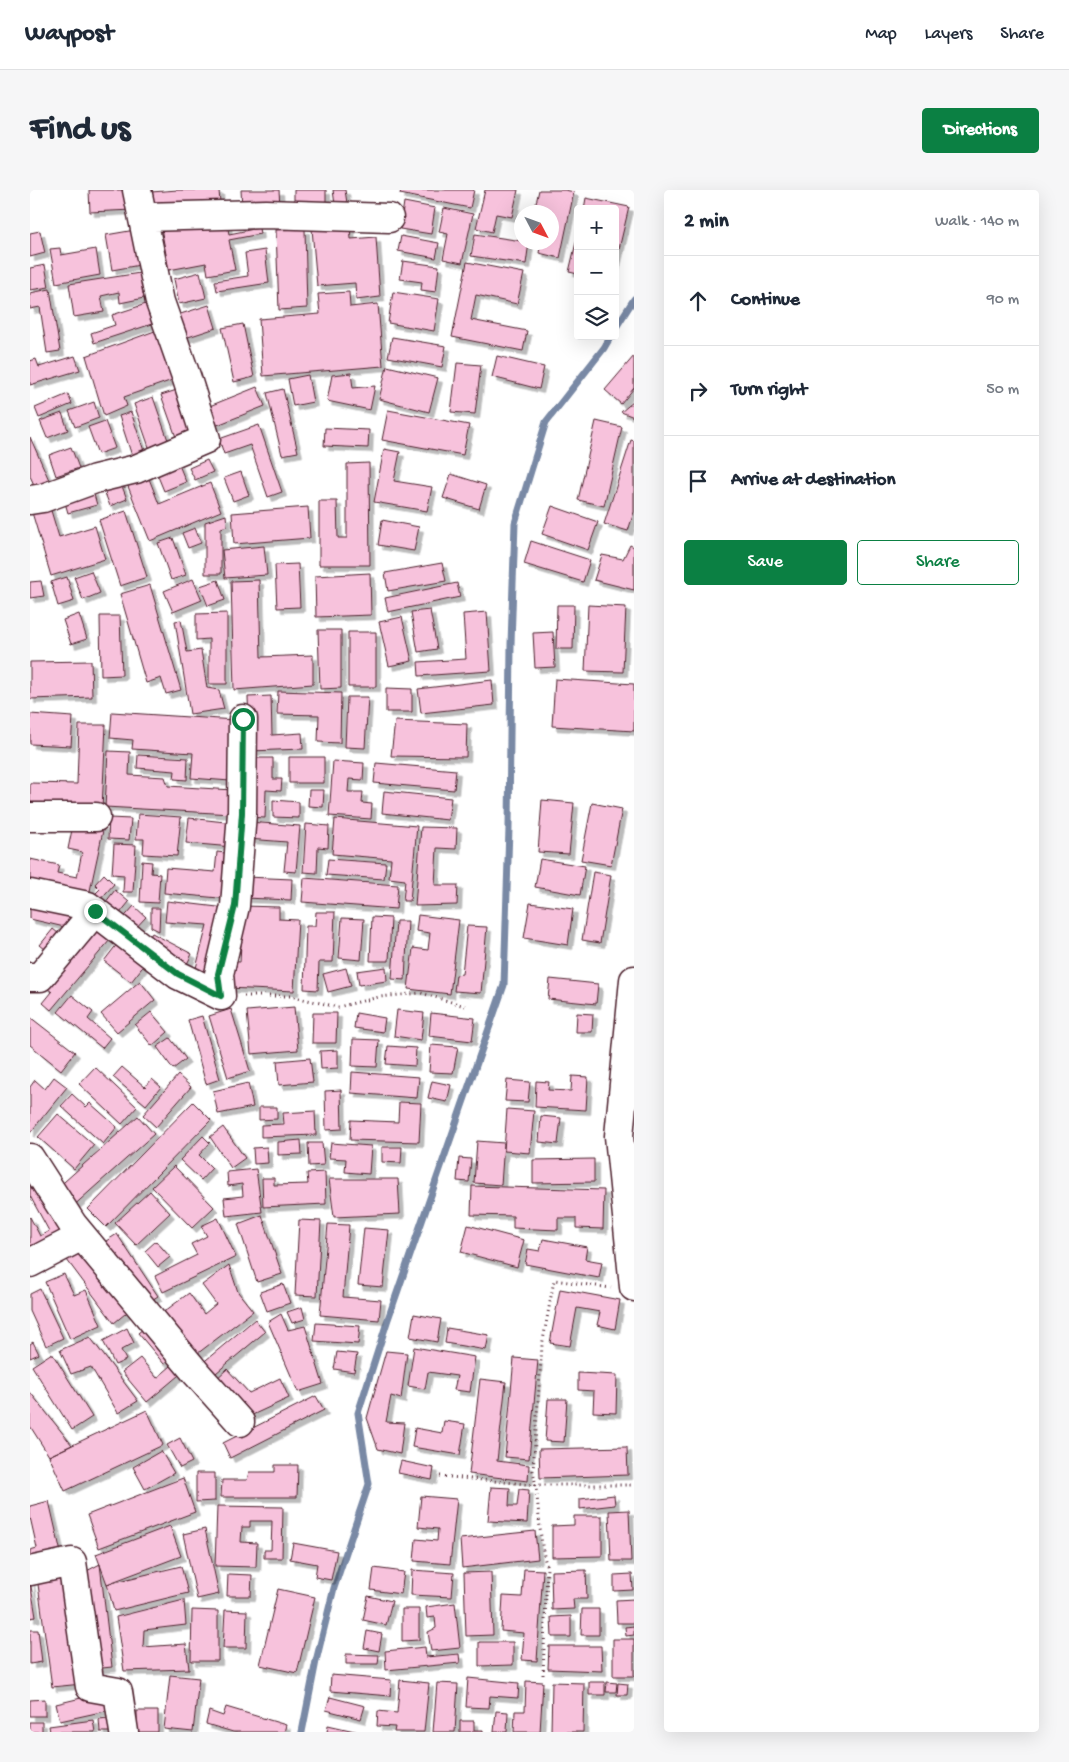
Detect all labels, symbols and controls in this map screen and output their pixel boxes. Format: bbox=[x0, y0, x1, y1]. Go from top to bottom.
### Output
text: Waypost bbox=[25, 20, 113, 49]
text: Map bbox=[865, 24, 897, 45]
text: Layers bbox=[925, 24, 972, 45]
text: Share bbox=[1000, 24, 1044, 45]
button: Directions bbox=[922, 108, 1039, 153]
text: Find us bbox=[30, 110, 130, 151]
north arrow bbox=[514, 205, 559, 250]
map controls bbox=[574, 205, 619, 340]
button: + bbox=[574, 205, 619, 250]
text: 2 min bbox=[684, 210, 729, 235]
text: Walk · 140 m bbox=[935, 213, 1019, 232]
button: − bbox=[574, 250, 619, 295]
icon: ahead bbox=[684, 287, 712, 315]
text: Continue bbox=[731, 289, 800, 312]
text: 90 m bbox=[987, 291, 1019, 310]
button: layers bbox=[574, 295, 619, 340]
icon: right bbox=[684, 377, 712, 405]
text: Turn right bbox=[731, 379, 807, 402]
text: 50 m bbox=[986, 381, 1019, 400]
icon: arrive bbox=[684, 467, 712, 495]
text: Arrive at destination bbox=[731, 469, 895, 492]
button: Save bbox=[684, 540, 847, 585]
button: Share bbox=[857, 540, 1019, 585]
route start bbox=[232, 708, 255, 731]
route end bbox=[84, 900, 107, 923]

